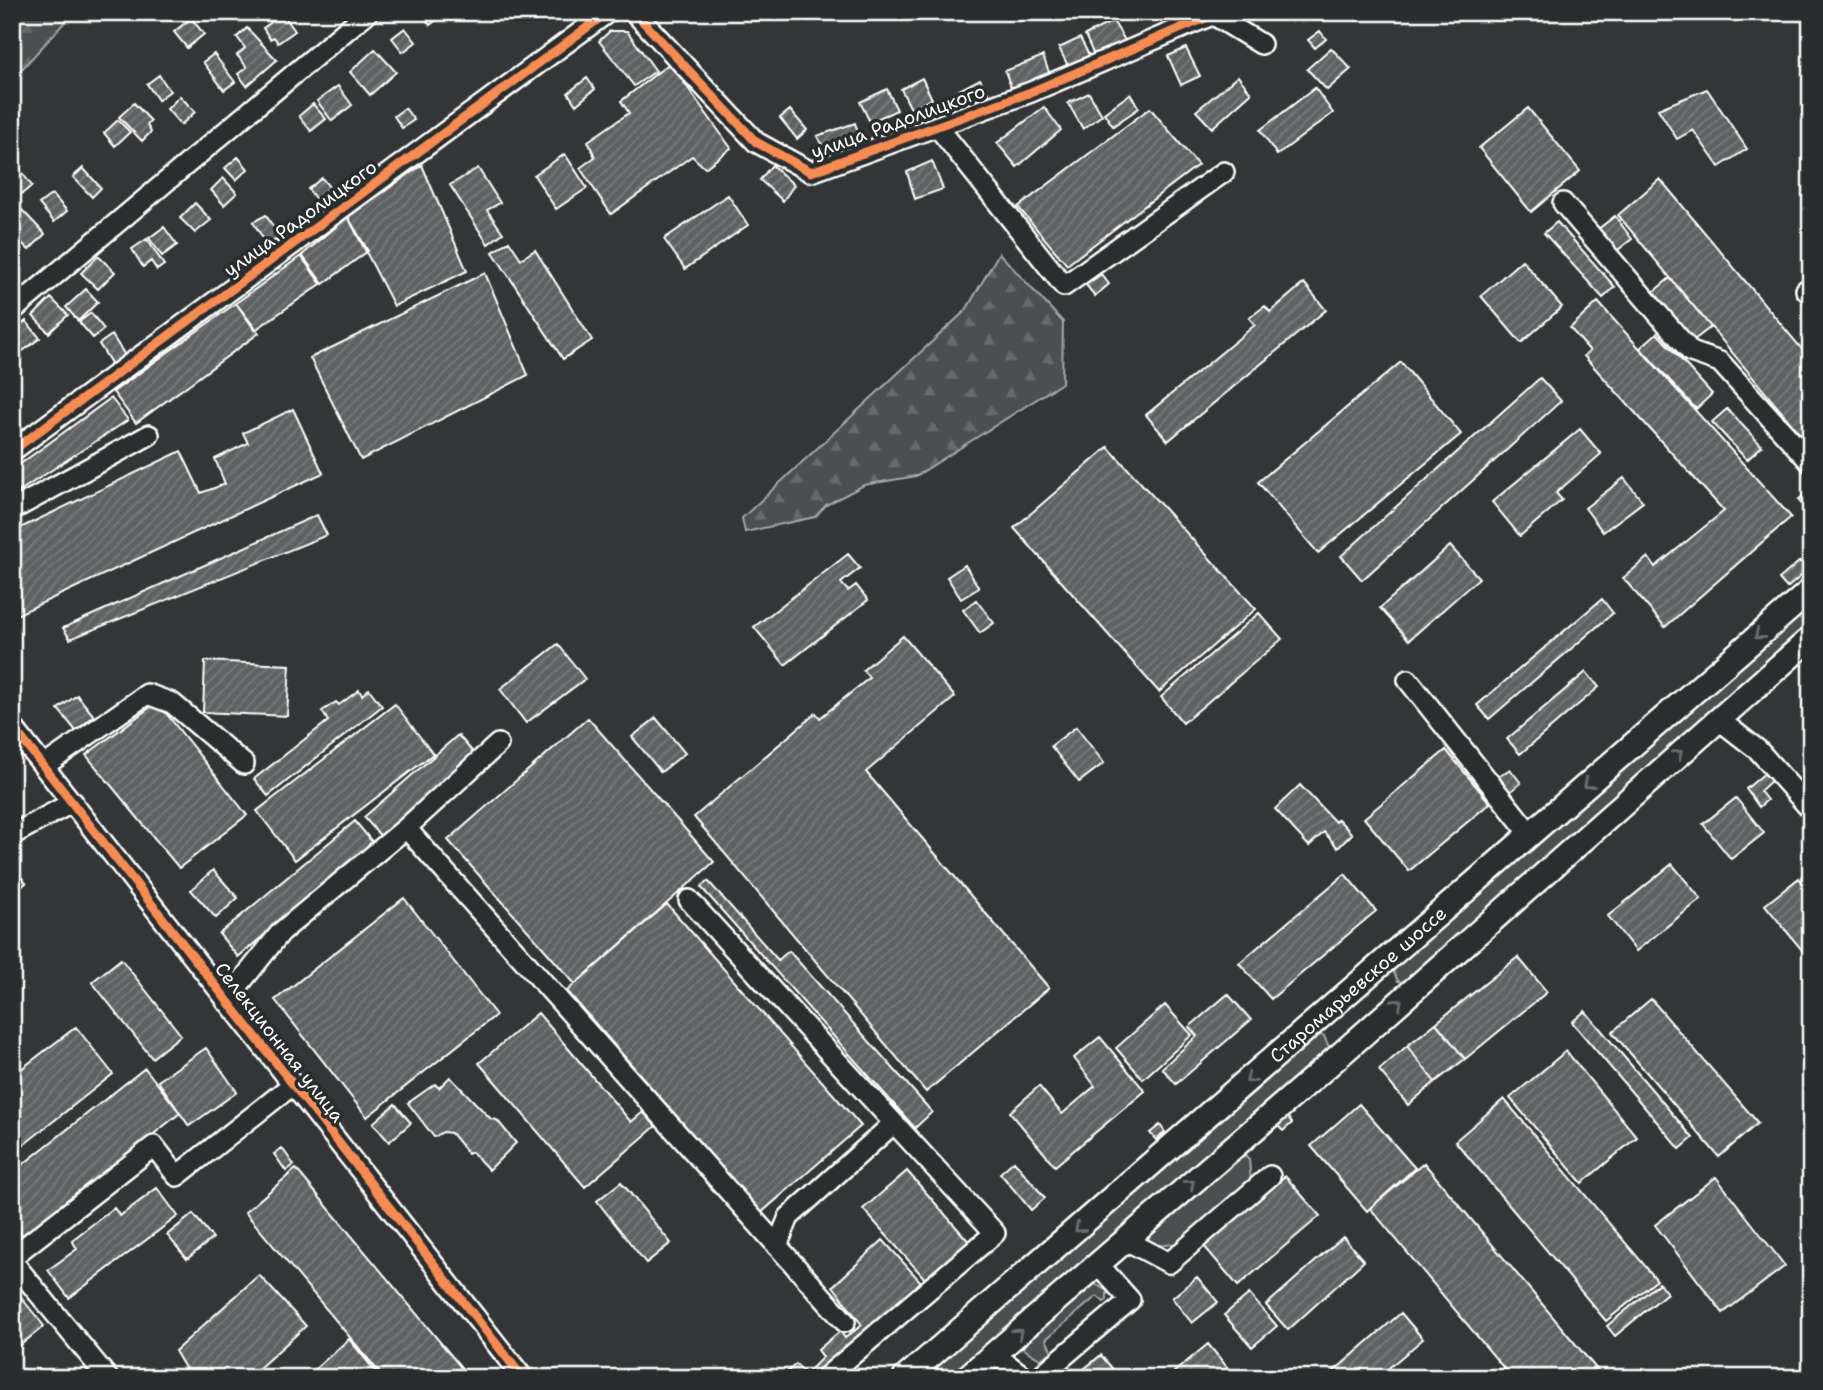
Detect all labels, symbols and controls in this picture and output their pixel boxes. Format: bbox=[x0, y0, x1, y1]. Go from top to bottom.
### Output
street label: улица Радолицкого bbox=[808, 78, 989, 165]
street label: улица Радолицкого bbox=[219, 154, 382, 282]
one-way arrow bbox=[1755, 627, 1768, 639]
one-way arrow bbox=[1670, 750, 1683, 762]
one-way arrow bbox=[1583, 776, 1596, 788]
street label: Старомарьевское шоссе bbox=[1264, 901, 1452, 1068]
street label: Селекционная улица bbox=[209, 957, 350, 1128]
one-way arrow bbox=[1390, 999, 1403, 1011]
one-way arrow bbox=[1246, 1071, 1259, 1083]
one-way arrow bbox=[1181, 1180, 1194, 1192]
one-way arrow bbox=[1074, 1220, 1087, 1232]
one-way arrow bbox=[1009, 1329, 1022, 1341]

